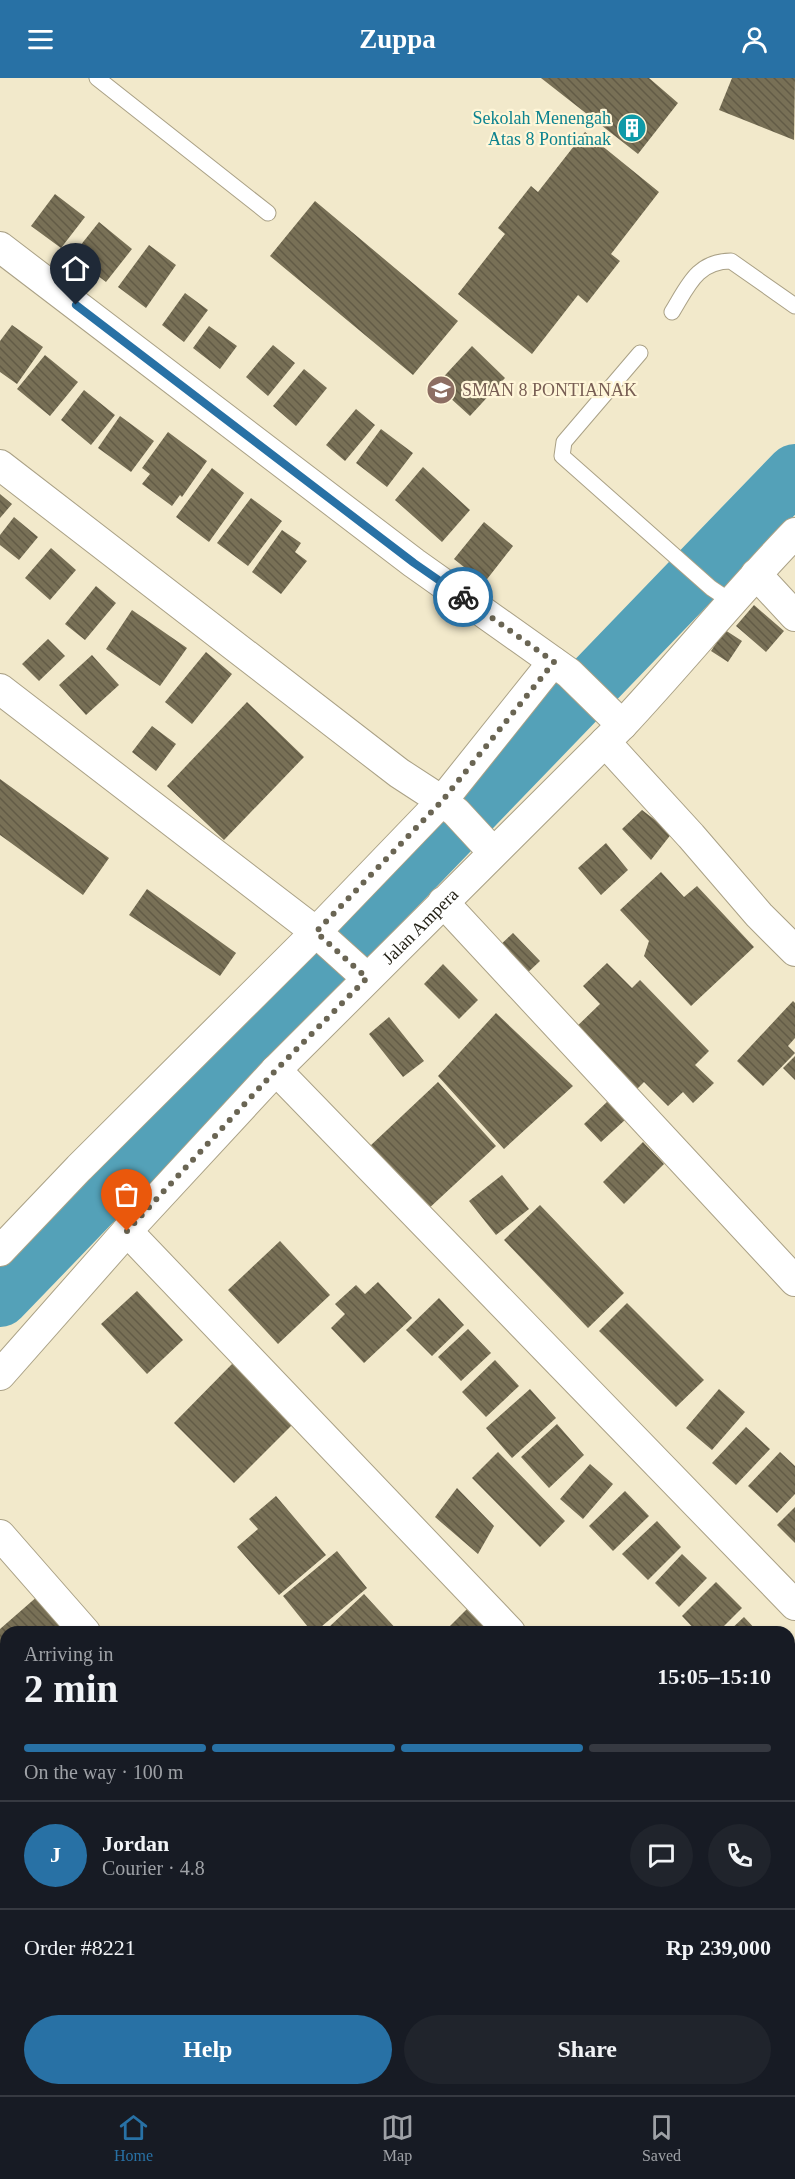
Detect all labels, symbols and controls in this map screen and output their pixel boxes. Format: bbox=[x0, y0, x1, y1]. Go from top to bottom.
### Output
icon: menu bbox=[24, 23, 57, 56]
icon: person bbox=[738, 23, 771, 56]
text: Zuppa bbox=[359, 24, 436, 54]
place label: Sekolah Menengah Atas 8 Pontianak bbox=[473, 108, 611, 149]
building icon: Sekolah Menengah Atas 8 Pontianak bbox=[616, 112, 648, 144]
pin bbox=[50, 243, 101, 305]
icon: home bbox=[59, 252, 92, 285]
school or university icon: SMAN 8 PONTIANAK bbox=[425, 374, 457, 406]
place label: SMAN 8 PONTIANAK bbox=[462, 380, 637, 400]
courier bbox=[433, 567, 493, 627]
icon: bike bbox=[447, 581, 480, 614]
street label: Jalan Ampera bbox=[378, 884, 462, 968]
pin bbox=[101, 1169, 152, 1231]
icon: bag bbox=[110, 1178, 143, 1211]
text: Arriving in bbox=[24, 1643, 113, 1665]
text: 15:05–15:10 bbox=[657, 1664, 771, 1689]
text: 2 min bbox=[24, 1667, 118, 1710]
text: On the way · 100 m bbox=[24, 1761, 183, 1783]
button: chat bbox=[630, 1824, 693, 1887]
button: phone bbox=[708, 1824, 771, 1887]
text: Jordan bbox=[102, 1831, 169, 1856]
text: J bbox=[50, 1842, 61, 1867]
text: Courier · 4.8 bbox=[102, 1857, 205, 1879]
text: Order #8221 bbox=[24, 1935, 136, 1960]
text: Rp 239,000 bbox=[666, 1935, 771, 1960]
button: Help bbox=[24, 2015, 392, 2084]
button: Share bbox=[404, 2015, 771, 2084]
tab: Home bbox=[114, 2111, 153, 2165]
tab: Map bbox=[381, 2111, 414, 2165]
tab: Saved bbox=[642, 2111, 681, 2165]

